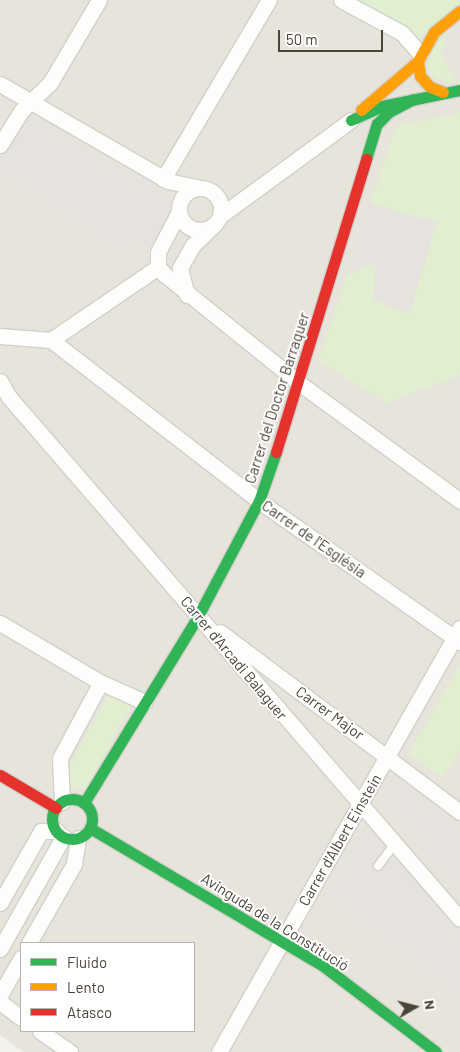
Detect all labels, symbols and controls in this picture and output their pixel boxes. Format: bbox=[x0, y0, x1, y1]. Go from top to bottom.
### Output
scale bar bbox=[280, 20, 385, 52]
text: 50 m bbox=[286, 30, 318, 48]
street label: Carrer del Doctor Barraquer bbox=[241, 310, 313, 486]
street label: Carrer de l'Església bbox=[258, 496, 370, 582]
street label: Carrer d'Arcadi Balaguer bbox=[177, 593, 291, 723]
street label: Carrer Major bbox=[292, 682, 368, 744]
street label: Carrer d'Albert Einstein bbox=[295, 771, 385, 909]
street label: Avinguda de la Constitució bbox=[198, 869, 352, 975]
legend bbox=[20, 942, 195, 1032]
text: Fluido bbox=[67, 953, 107, 971]
text: Lento bbox=[67, 978, 105, 996]
north arrow bbox=[390, 982, 440, 1032]
text: N bbox=[421, 999, 439, 1011]
text: Atasco bbox=[67, 1003, 112, 1021]

